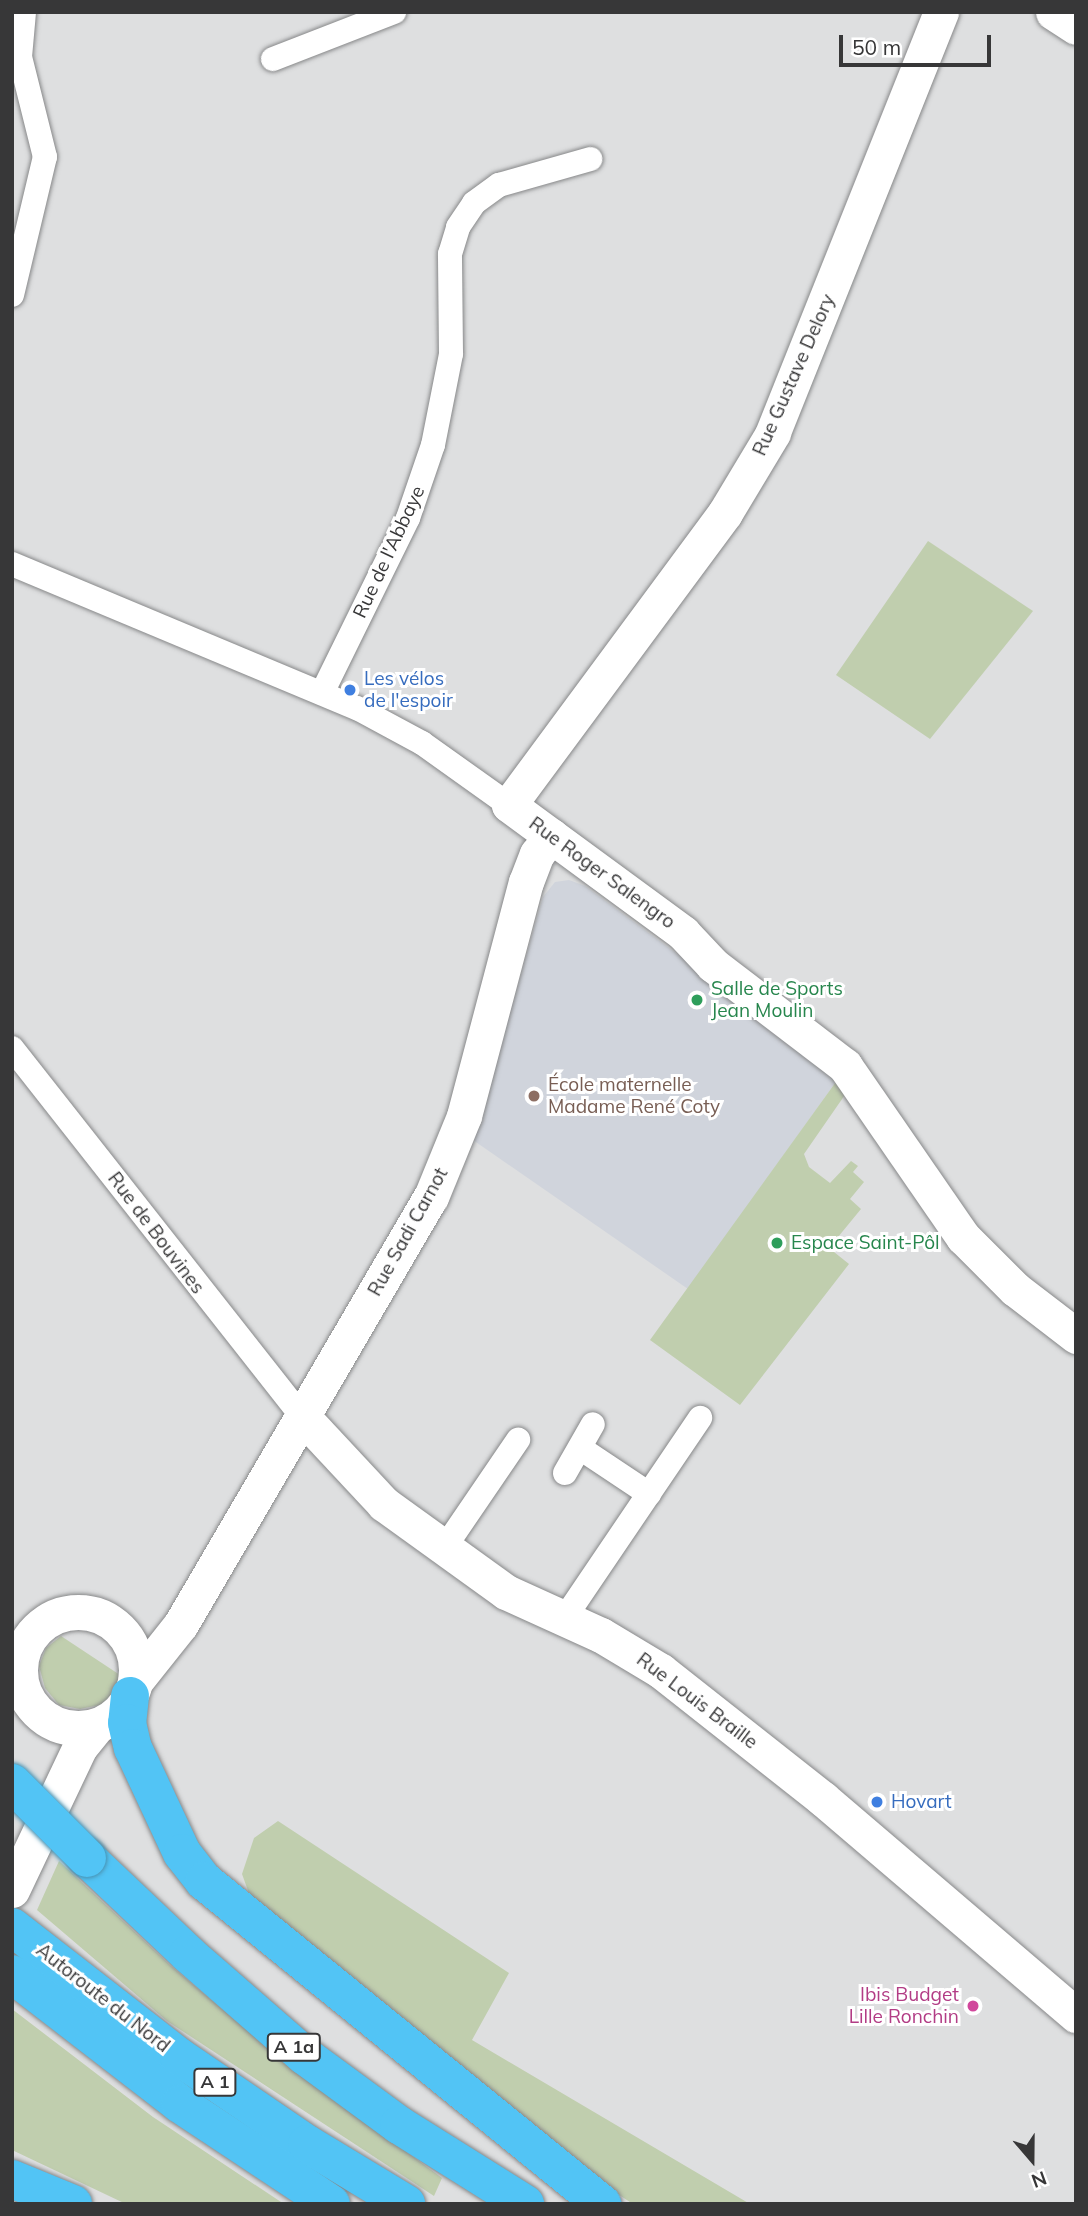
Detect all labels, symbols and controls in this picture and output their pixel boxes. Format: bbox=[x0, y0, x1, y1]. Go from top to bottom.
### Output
scale bar bbox=[843, 21, 995, 65]
text: 50 m bbox=[852, 34, 901, 60]
street label: Rue Gustave Delory bbox=[748, 291, 840, 459]
street label: Rue de l'Abbaye bbox=[348, 482, 430, 622]
place label: Les vélos de l'espoir bbox=[364, 668, 453, 712]
marker: Les vélos de l'espoir bbox=[342, 682, 358, 698]
street label: Rue Roger Salengro bbox=[524, 812, 680, 934]
place label: Salle de Sports Jean Moulin bbox=[711, 978, 843, 1022]
marker: Salle de Sports Jean Moulin bbox=[689, 992, 705, 1008]
place label: École maternelle Madame René Coty bbox=[548, 1074, 720, 1118]
marker: École maternelle Madame René Coty bbox=[526, 1088, 542, 1104]
street label: Rue Sadi Carnot bbox=[363, 1164, 453, 1300]
street label: Rue de Bouvines bbox=[103, 1168, 209, 1298]
place label: Espace Saint-Pôl bbox=[791, 1232, 940, 1254]
marker: Espace Saint-Pôl bbox=[769, 1235, 785, 1251]
street label: Rue Louis Braille bbox=[632, 1648, 762, 1754]
place label: Hovart bbox=[891, 1791, 952, 1813]
marker: Hovart bbox=[869, 1794, 885, 1810]
street label: Autoroute du Nord bbox=[32, 1939, 174, 2057]
place label: Ibis Budget Lille Ronchin bbox=[849, 1984, 959, 2028]
marker: Ibis Budget Lille Ronchin bbox=[965, 1998, 981, 2014]
road number: A 1a bbox=[266, 2033, 322, 2062]
road number: A 1 bbox=[192, 2068, 238, 2096]
north arrow bbox=[997, 2125, 1067, 2195]
text: N bbox=[1028, 2166, 1050, 2193]

